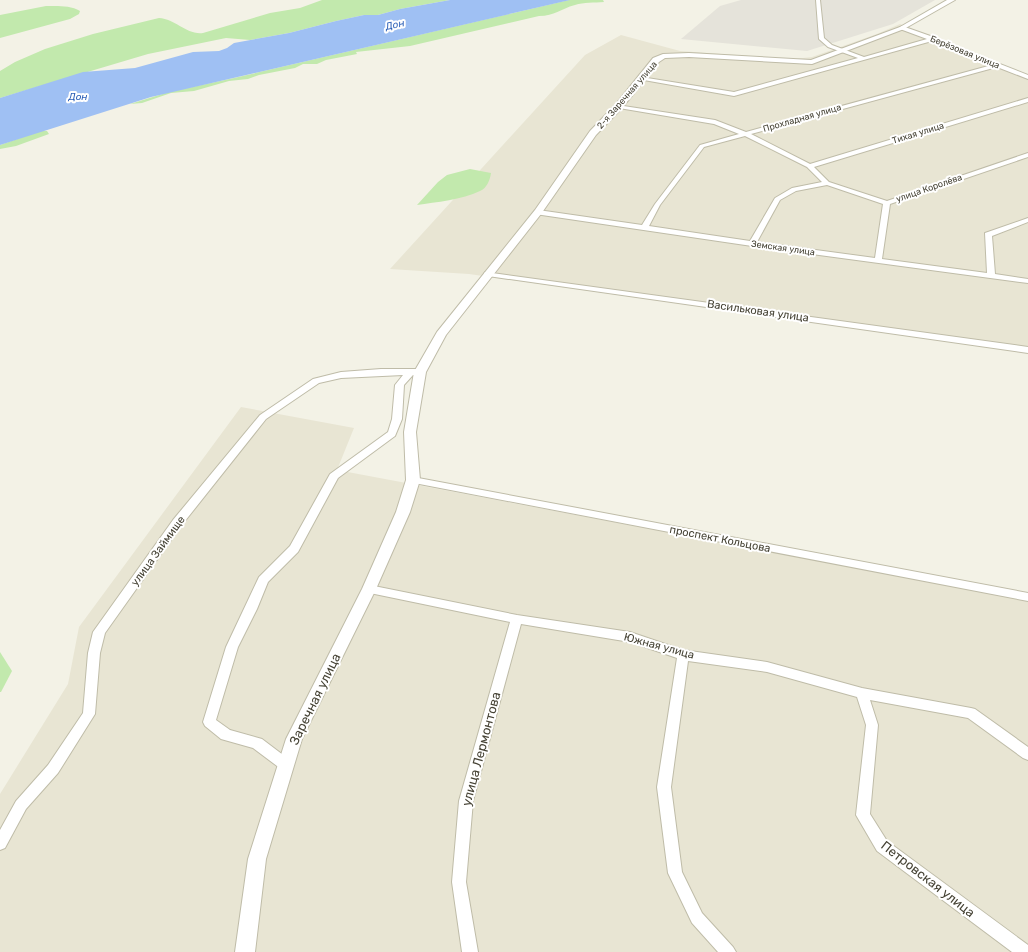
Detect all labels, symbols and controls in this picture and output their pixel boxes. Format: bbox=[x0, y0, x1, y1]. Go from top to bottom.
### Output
water label: Дон bbox=[384, 17, 406, 33]
street label: Берёзовая улица bbox=[929, 34, 1001, 71]
street label: 2-я Заречная улица bbox=[595, 59, 659, 131]
water label: Дон bbox=[68, 91, 87, 103]
street label: Прохладная улица bbox=[762, 102, 842, 134]
street label: Тихая улица bbox=[891, 120, 945, 146]
street label: улица Королёва bbox=[895, 172, 963, 204]
street label: Земская улица bbox=[750, 239, 816, 257]
street label: Васильковая улица bbox=[706, 297, 810, 325]
street label: улица Займище bbox=[128, 514, 188, 588]
street label: проспект Кольцова bbox=[668, 523, 772, 555]
street label: Южная улица bbox=[622, 630, 696, 662]
street label: Заречная улица bbox=[286, 651, 344, 747]
street label: улица Лермонтова bbox=[459, 690, 503, 808]
street label: Петровская улица bbox=[878, 838, 978, 920]

